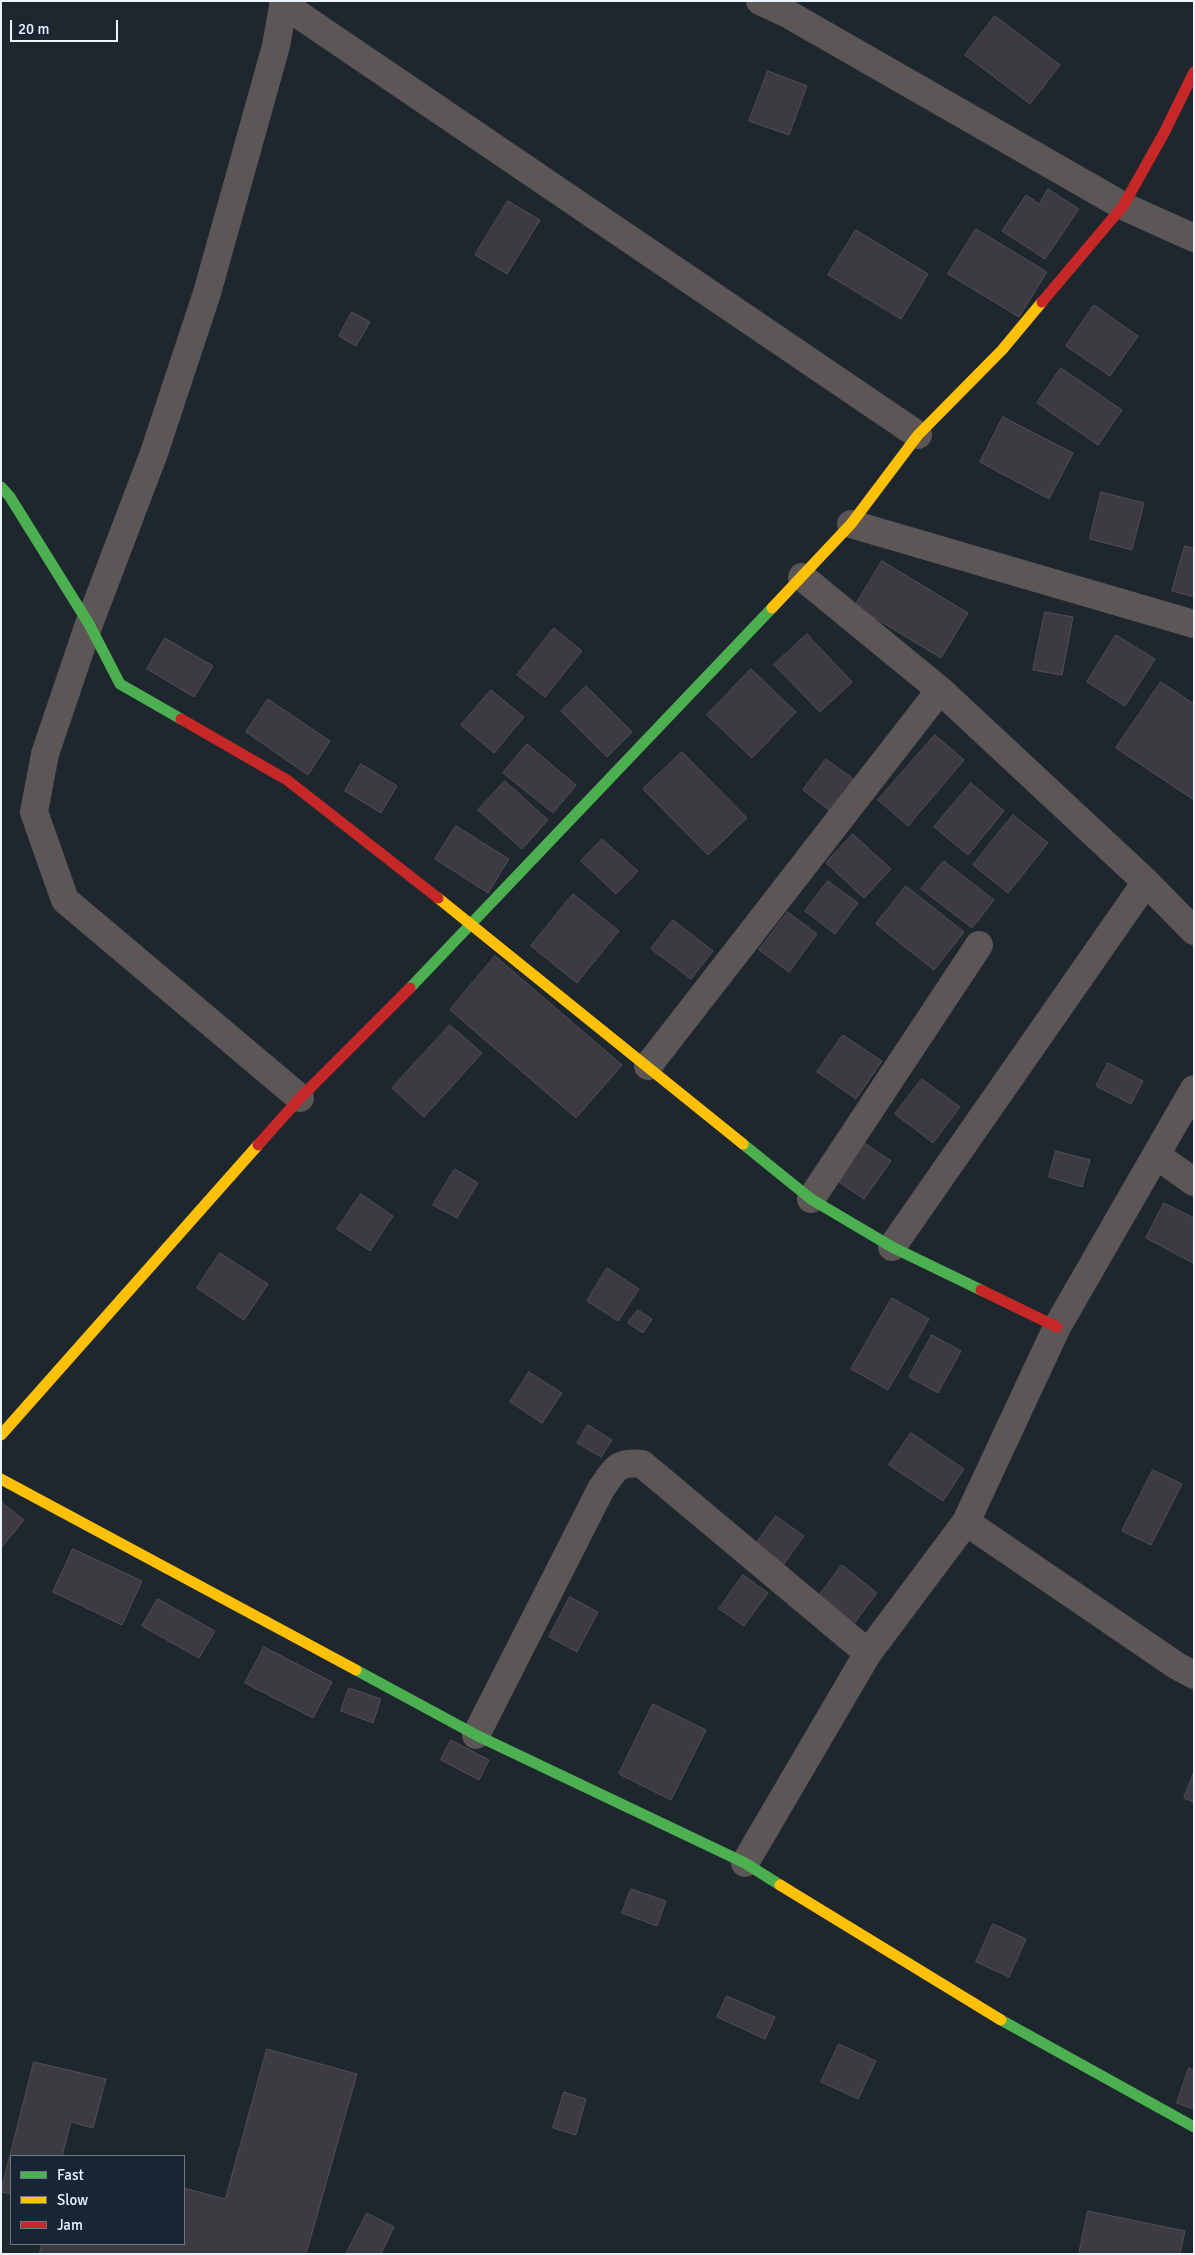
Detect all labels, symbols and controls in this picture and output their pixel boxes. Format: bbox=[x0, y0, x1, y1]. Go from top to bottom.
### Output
scale bar bbox=[12, 10, 120, 42]
text: 20 m bbox=[18, 20, 49, 38]
legend bbox=[10, 2155, 185, 2245]
text: Fast bbox=[57, 2166, 84, 2184]
text: Slow bbox=[57, 2191, 88, 2209]
text: Jam bbox=[57, 2216, 83, 2234]

